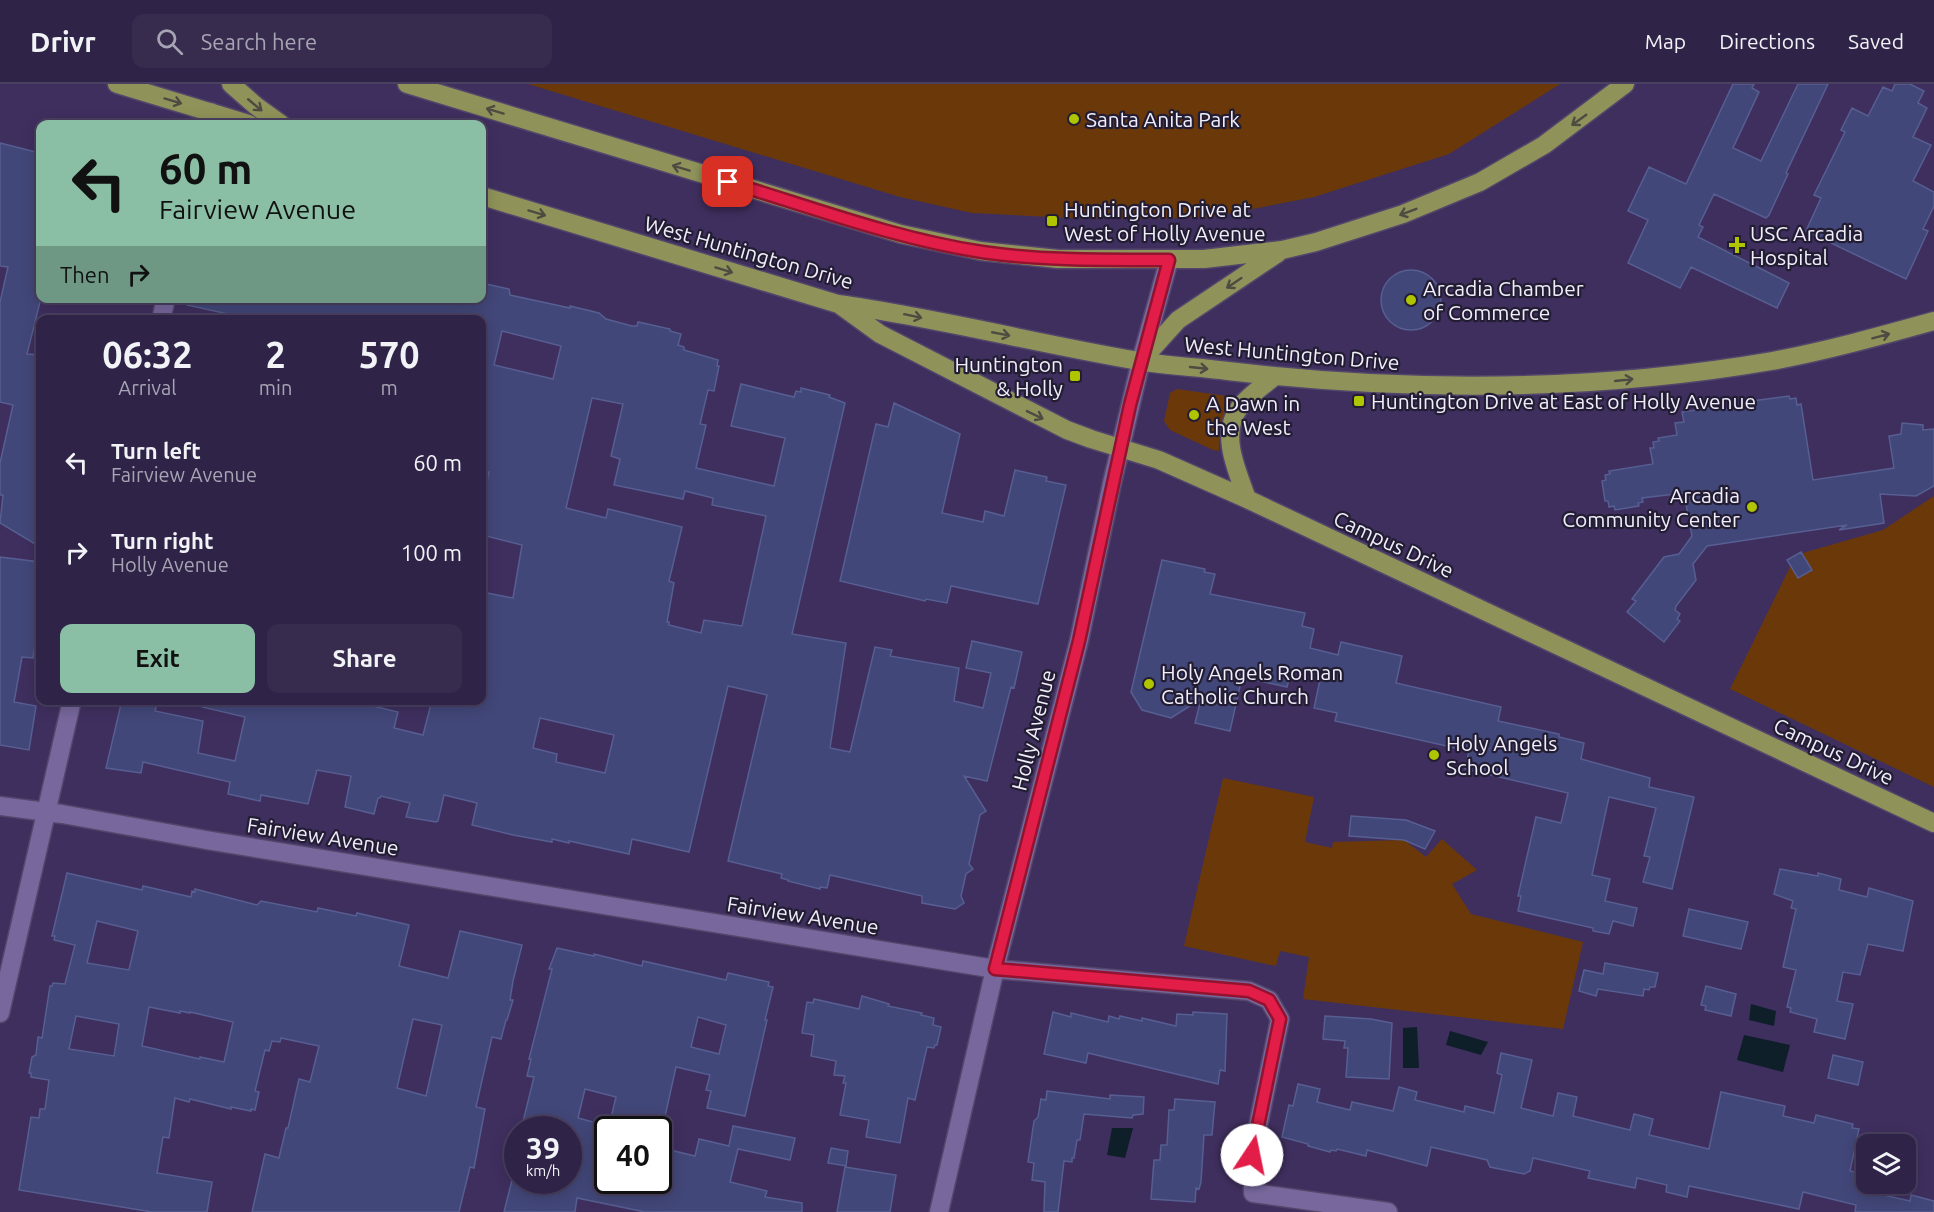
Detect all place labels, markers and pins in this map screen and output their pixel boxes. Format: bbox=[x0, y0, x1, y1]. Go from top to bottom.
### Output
place label: Santa Anita Park bbox=[1086, 107, 1240, 131]
marker: Santa Anita Park bbox=[1067, 112, 1081, 126]
pin bbox=[702, 156, 753, 207]
place label: Huntington Drive at West of Holly Avenue bbox=[1064, 197, 1266, 245]
marker: Huntington Drive at West of Holly Avenue bbox=[1045, 214, 1059, 228]
place label: USC Arcadia Hospital bbox=[1750, 221, 1863, 269]
marker: USC Arcadia Hospital bbox=[1728, 236, 1746, 254]
place label: Arcadia Chamber of Commerce bbox=[1423, 276, 1584, 324]
marker: Arcadia Chamber of Commerce bbox=[1404, 293, 1418, 307]
place label: Huntington & Holly bbox=[954, 352, 1063, 400]
marker: Huntington & Holly bbox=[1068, 369, 1082, 383]
place label: Huntington Drive at East of Holly Avenue bbox=[1371, 389, 1756, 413]
place label: A Dawn in the West bbox=[1206, 391, 1300, 439]
marker: Huntington Drive at East of Holly Avenue bbox=[1352, 394, 1366, 408]
marker: A Dawn in the West bbox=[1187, 408, 1201, 422]
place label: Arcadia Community Center bbox=[1562, 483, 1740, 531]
marker: Arcadia Community Center bbox=[1745, 500, 1759, 514]
place label: Holy Angels Roman Catholic Church bbox=[1161, 660, 1343, 708]
marker: Holy Angels Roman Catholic Church bbox=[1142, 677, 1156, 691]
place label: Holy Angels School bbox=[1446, 731, 1557, 779]
marker: Holy Angels School bbox=[1427, 748, 1441, 762]

